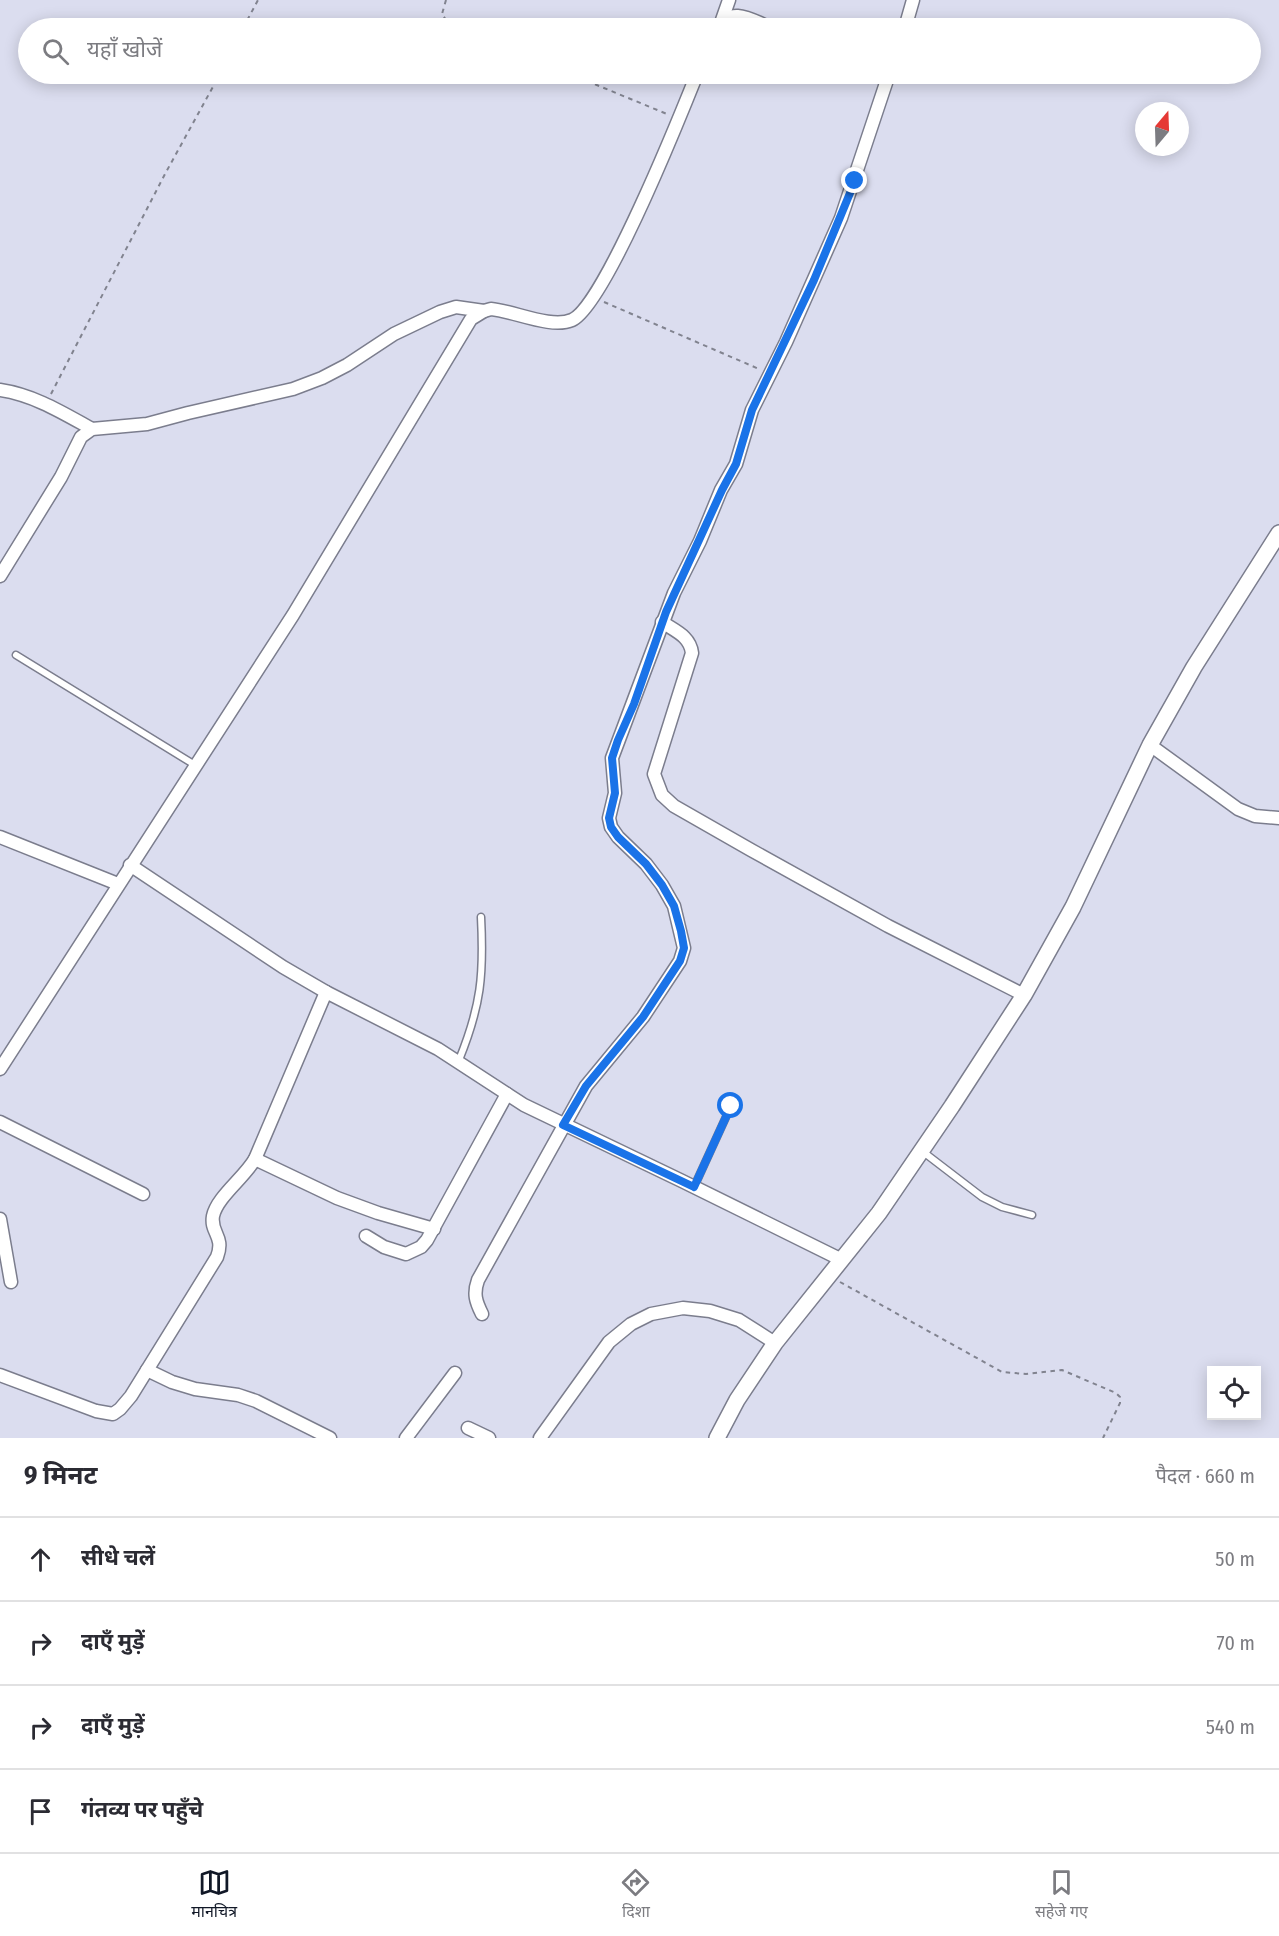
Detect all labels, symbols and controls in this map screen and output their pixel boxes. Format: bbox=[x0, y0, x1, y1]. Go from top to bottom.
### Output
search box bbox=[18, 18, 1261, 84]
icon: search bbox=[39, 35, 72, 68]
text: यहाँ खोजें bbox=[87, 36, 162, 63]
north arrow bbox=[1135, 102, 1189, 156]
route end bbox=[841, 167, 867, 193]
route start bbox=[717, 1092, 743, 1118]
map controls bbox=[1207, 1366, 1261, 1420]
button: locate bbox=[1207, 1366, 1261, 1420]
text: 9 मिनट bbox=[24, 1460, 97, 1491]
text: पैदल · 660 m bbox=[1155, 1464, 1255, 1488]
icon: ahead bbox=[24, 1543, 57, 1576]
text: सीधे चलें bbox=[81, 1544, 155, 1571]
text: 50 m bbox=[1215, 1547, 1255, 1571]
icon: right bbox=[24, 1627, 57, 1660]
text: दाएँ मुड़ें bbox=[81, 1628, 145, 1655]
text: 70 m bbox=[1217, 1631, 1255, 1655]
icon: right bbox=[24, 1711, 57, 1744]
text: दाएँ मुड़ें bbox=[81, 1712, 145, 1739]
text: 540 m bbox=[1206, 1715, 1255, 1739]
icon: arrive bbox=[24, 1795, 57, 1828]
text: गंतव्य पर पहुँचे bbox=[81, 1796, 203, 1823]
tab: मानचित्र bbox=[191, 1866, 237, 1924]
tab: दिशा bbox=[619, 1866, 652, 1924]
tab: सहेजे गए bbox=[1035, 1866, 1088, 1924]

